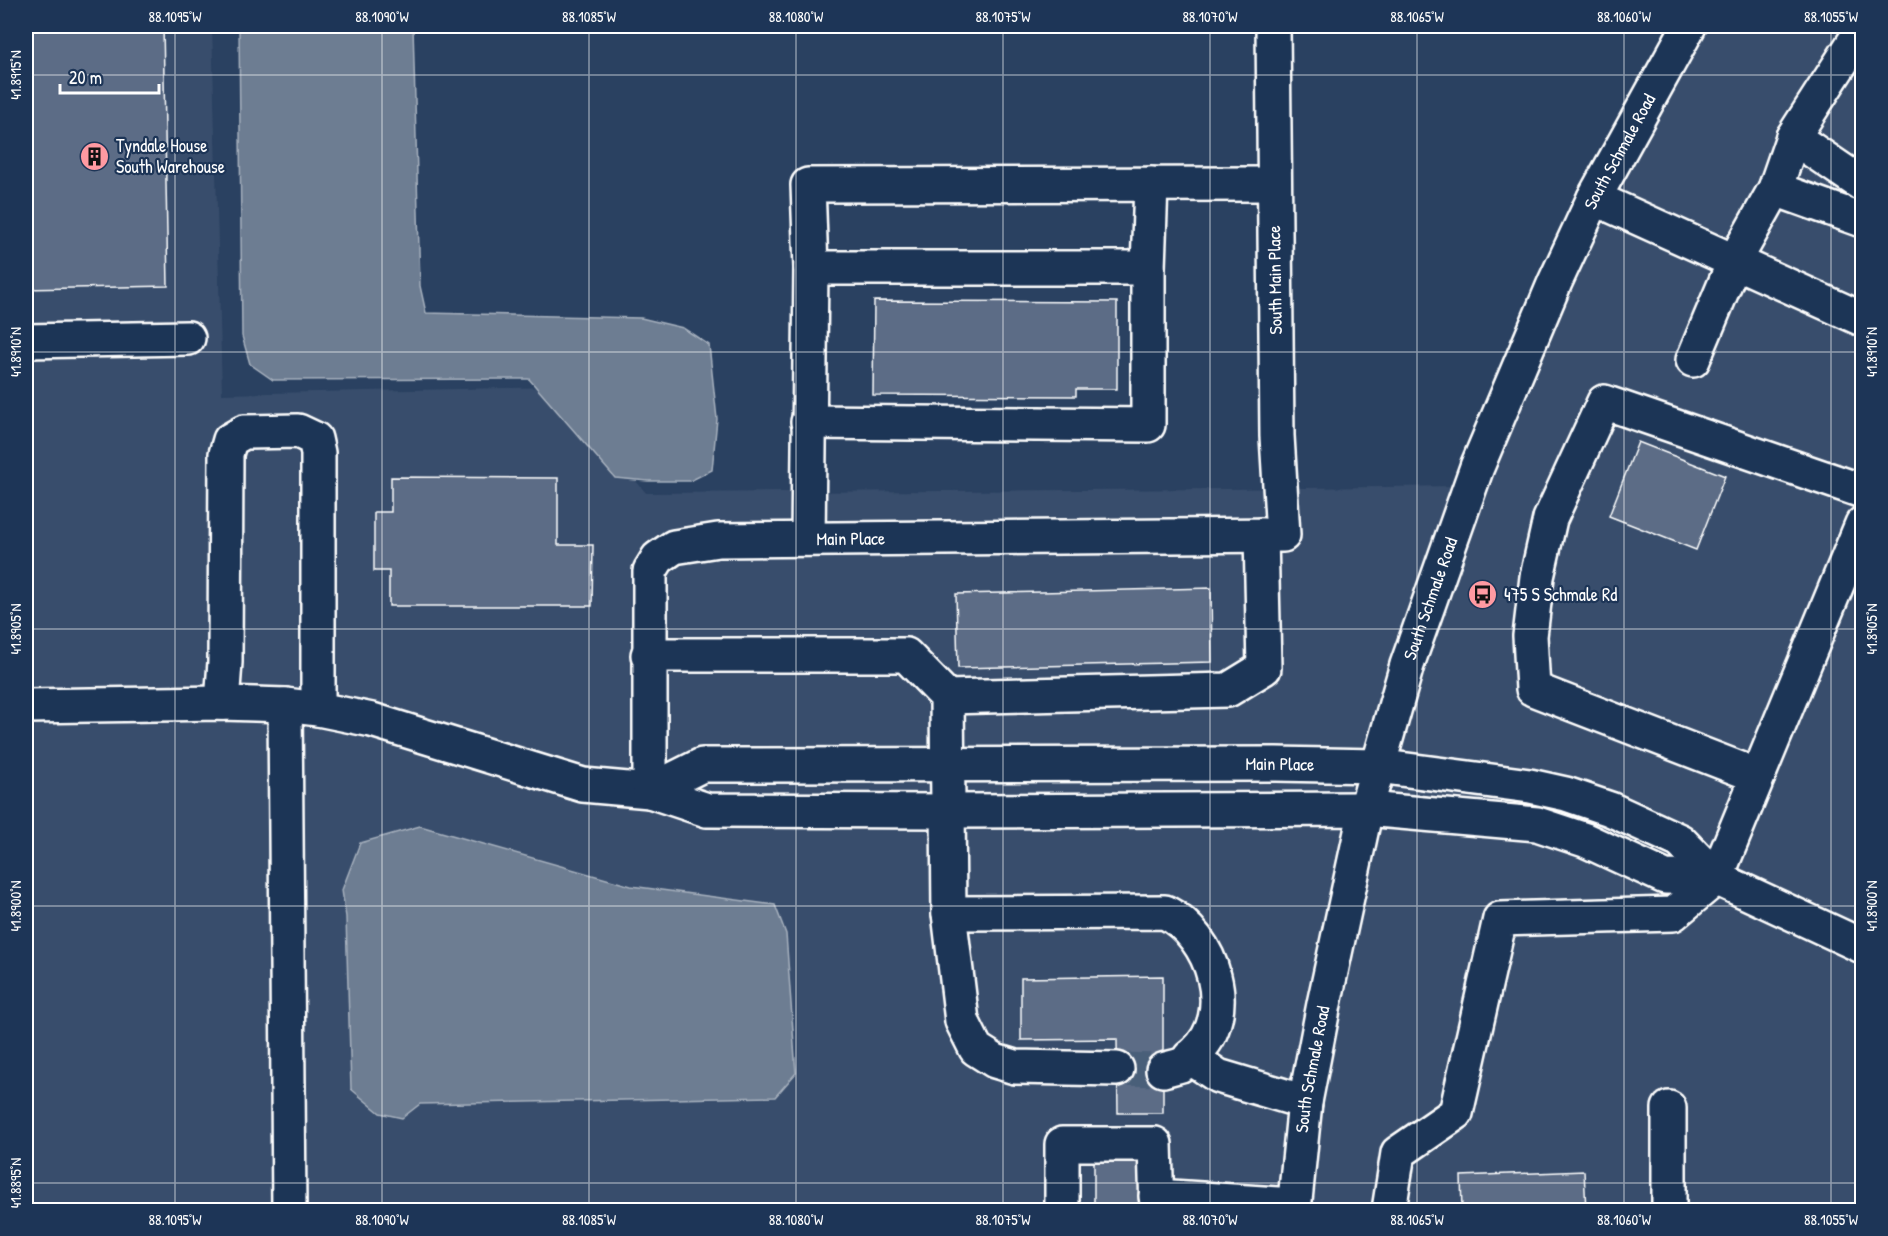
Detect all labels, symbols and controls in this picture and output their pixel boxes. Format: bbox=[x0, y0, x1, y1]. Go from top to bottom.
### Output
text: 88.1095°W bbox=[149, 6, 202, 27]
text: 88.1090°W bbox=[355, 6, 409, 27]
text: 88.1085°W bbox=[562, 6, 617, 27]
text: 88.1080°W bbox=[769, 6, 824, 27]
text: 88.1075°W bbox=[976, 6, 1031, 27]
text: 88.1070°W bbox=[1182, 6, 1238, 27]
text: 88.1065°W bbox=[1390, 6, 1444, 27]
text: 88.1060°W bbox=[1597, 6, 1652, 27]
text: 88.1055°W bbox=[1804, 6, 1859, 27]
text: 41.8915°N bbox=[5, 50, 26, 100]
scale bar bbox=[60, 57, 159, 95]
text: 20 m bbox=[69, 65, 102, 90]
street label: South Schmale Road bbox=[1578, 89, 1661, 213]
place label: Tyndale House South Warehouse bbox=[116, 133, 225, 179]
building icon: Tyndale House South Warehouse bbox=[79, 140, 111, 172]
street label: South Main Place bbox=[1261, 225, 1288, 335]
text: 41.8910°N bbox=[5, 327, 26, 377]
text: 41.8910°N bbox=[1861, 327, 1882, 377]
street label: Main Place bbox=[816, 526, 885, 551]
street label: South Schmale Road bbox=[1397, 534, 1463, 663]
bus stop icon: 475 S Schmale Rd bbox=[1467, 579, 1499, 611]
place label: 475 S Schmale Rd bbox=[1504, 582, 1617, 607]
text: 41.8905°N bbox=[5, 604, 26, 654]
text: 41.8905°N bbox=[1861, 604, 1882, 654]
street label: Main Place bbox=[1245, 751, 1315, 777]
text: 41.8900°N bbox=[5, 880, 26, 932]
text: 41.8900°N bbox=[1861, 880, 1882, 932]
street label: South Schmale Road bbox=[1289, 1004, 1335, 1134]
text: 41.8895°N bbox=[5, 1158, 26, 1208]
text: 88.1095°W bbox=[149, 1209, 202, 1230]
text: 88.1090°W bbox=[355, 1209, 409, 1230]
text: 88.1085°W bbox=[562, 1209, 617, 1230]
text: 88.1080°W bbox=[769, 1209, 824, 1230]
text: 88.1075°W bbox=[976, 1209, 1031, 1230]
text: 88.1070°W bbox=[1182, 1209, 1238, 1230]
text: 88.1065°W bbox=[1390, 1209, 1444, 1230]
text: 88.1060°W bbox=[1597, 1209, 1652, 1230]
text: 88.1055°W bbox=[1804, 1209, 1859, 1230]

